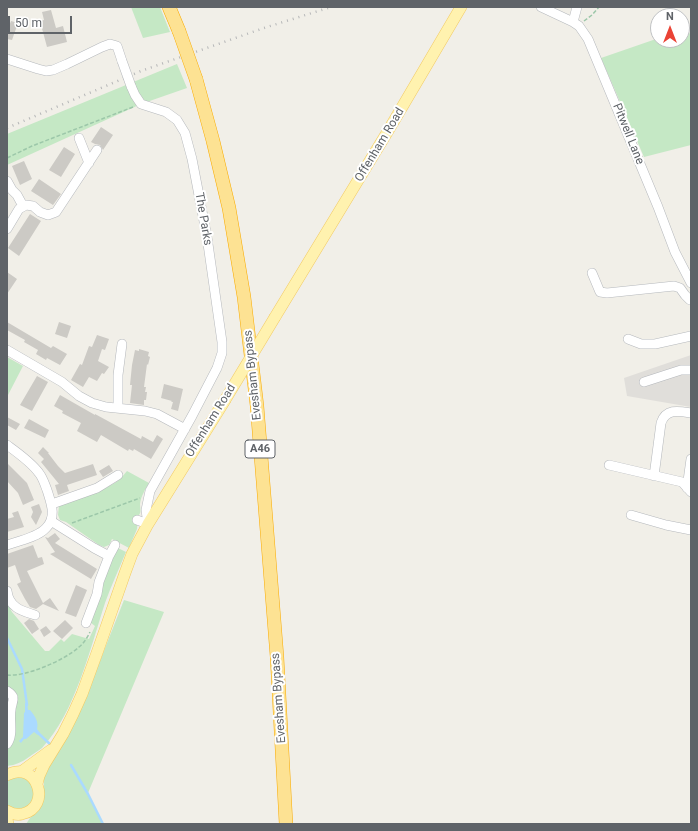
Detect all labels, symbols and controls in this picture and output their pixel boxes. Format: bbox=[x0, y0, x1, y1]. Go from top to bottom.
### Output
scale bar bbox=[10, 8, 74, 34]
north arrow bbox=[650, 8, 690, 48]
text: N bbox=[666, 10, 674, 23]
text: 50 m bbox=[15, 16, 42, 30]
street label: Pitwell Lane bbox=[609, 101, 647, 167]
street label: Offenham Road bbox=[352, 105, 408, 185]
street label: The Parks bbox=[191, 191, 215, 247]
street label: Evesham Bypass bbox=[241, 329, 265, 421]
street label: Offenham Road bbox=[183, 382, 239, 460]
road number: A46 bbox=[245, 440, 275, 458]
street label: Evesham Bypass bbox=[269, 652, 289, 744]

